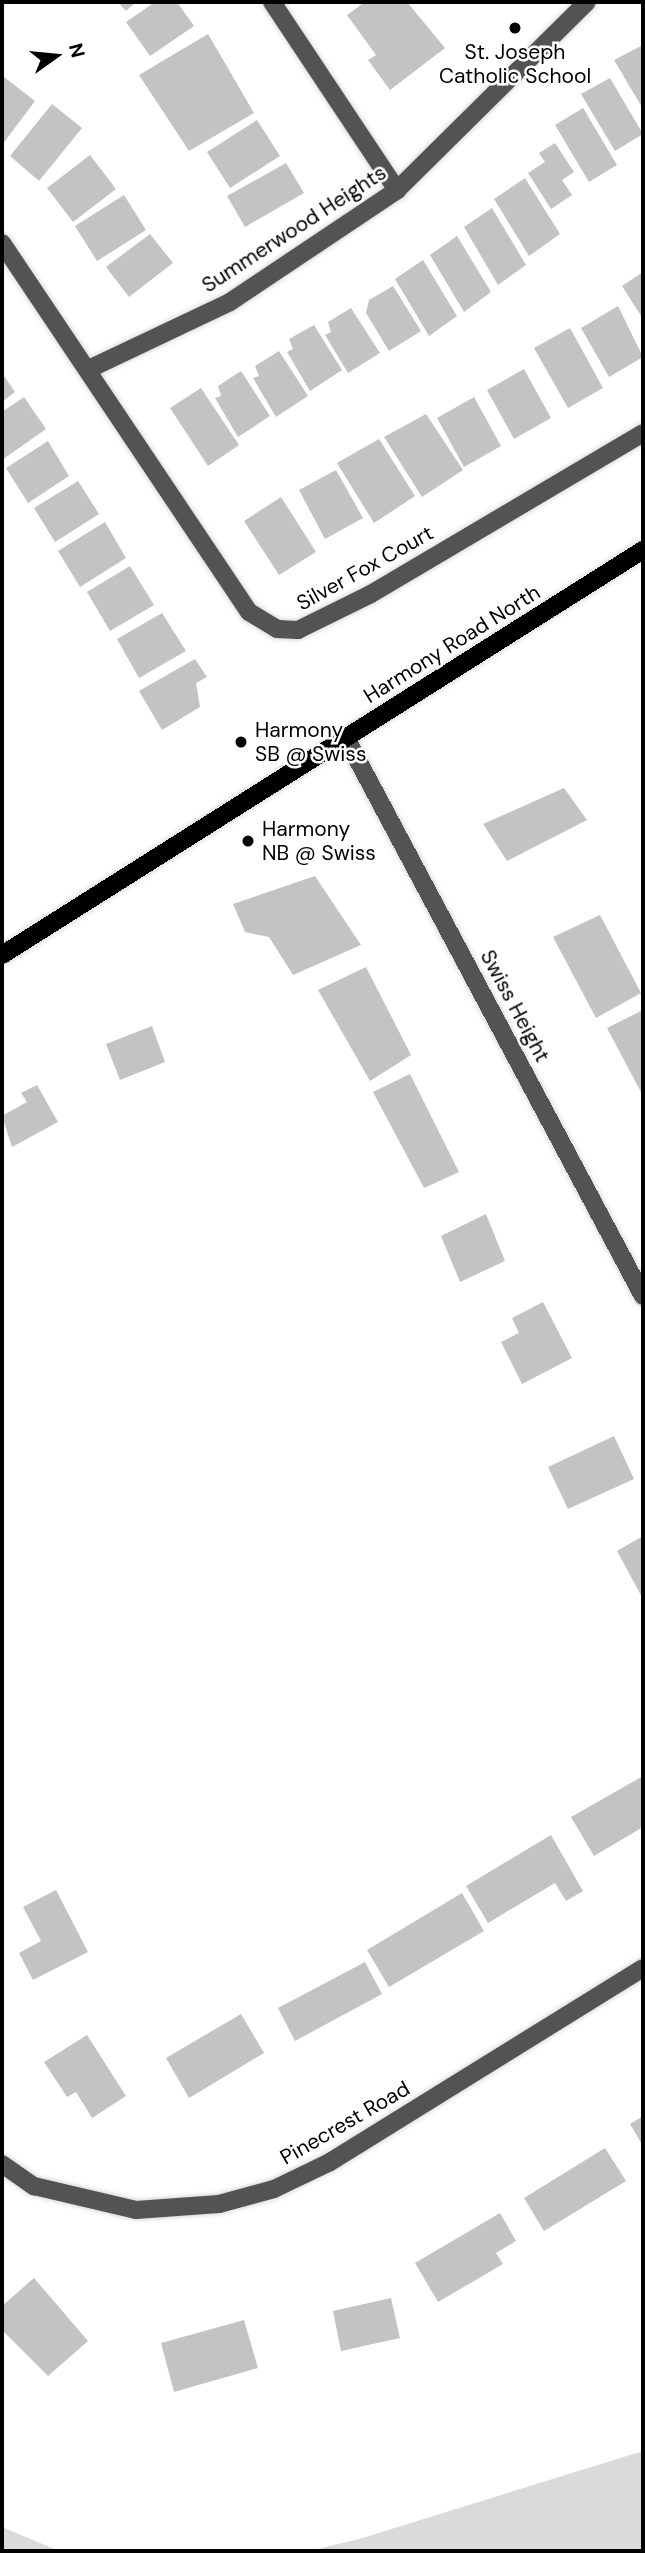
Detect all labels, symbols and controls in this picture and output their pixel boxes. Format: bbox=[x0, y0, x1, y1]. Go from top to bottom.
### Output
marker: St. Joseph Catholic School bbox=[507, 20, 523, 36]
north arrow bbox=[21, 21, 91, 91]
place label: St. Joseph Catholic School bbox=[439, 39, 591, 89]
text: N bbox=[63, 40, 91, 60]
street label: Summerwood Heights bbox=[197, 160, 391, 298]
street label: Silver Fox Court bbox=[292, 520, 438, 616]
street label: Harmony Road North bbox=[359, 579, 545, 709]
place label: Harmony SB @ Swiss bbox=[255, 717, 366, 767]
marker: Harmony SB @ Swiss bbox=[233, 734, 249, 750]
place label: Harmony NB @ Swiss bbox=[262, 816, 376, 866]
marker: Harmony NB @ Swiss bbox=[240, 833, 256, 849]
street label: Swiss Height bbox=[475, 946, 555, 1066]
street label: Pinecrest Road bbox=[276, 2076, 414, 2170]

